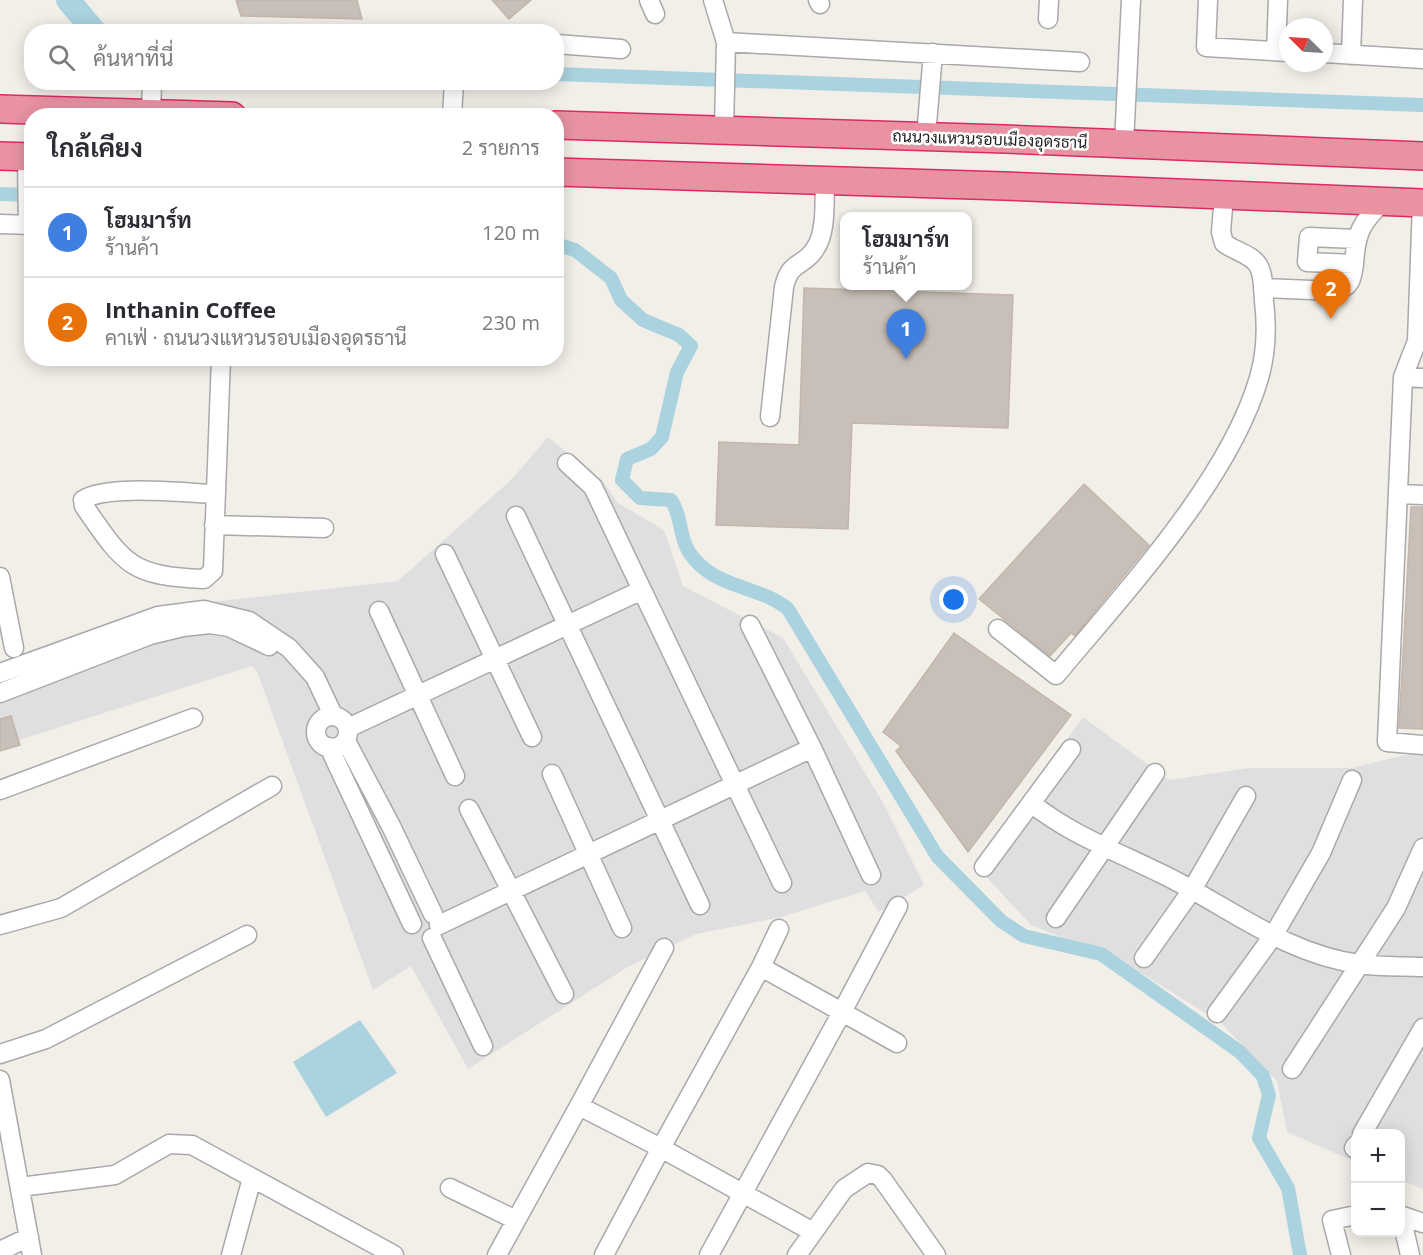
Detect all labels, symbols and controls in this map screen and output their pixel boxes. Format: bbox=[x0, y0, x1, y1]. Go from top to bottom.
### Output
north arrow bbox=[1279, 18, 1333, 72]
search box bbox=[24, 24, 564, 90]
icon: search bbox=[45, 41, 78, 74]
text: ค้นหาที่นี่ bbox=[93, 42, 173, 72]
street label: ถนนวงแหวนรอบเมืองอุดรธานี bbox=[892, 125, 1088, 154]
text: ใกล้เคียง bbox=[48, 129, 143, 165]
text: 2 รายการ bbox=[462, 134, 540, 161]
text: โฮมมาร์ท bbox=[105, 204, 192, 234]
popup bbox=[840, 212, 972, 290]
text: 1 bbox=[62, 219, 73, 246]
text: 120 m bbox=[482, 219, 540, 246]
text: โฮมมาร์ท bbox=[863, 223, 949, 253]
text: ร้านค้า bbox=[105, 234, 159, 261]
text: ร้านค้า bbox=[863, 253, 917, 280]
pin: 2 bbox=[1312, 270, 1350, 319]
text: Inthanin Coffee bbox=[105, 294, 276, 324]
text: 2 bbox=[62, 309, 73, 336]
text: 230 m bbox=[482, 309, 540, 336]
pin: 1 bbox=[886, 310, 926, 359]
text: คาเฟ่ · ถนนวงแหวนรอบเมืองอุดรธานี bbox=[105, 324, 407, 351]
your location bbox=[939, 585, 968, 614]
map controls bbox=[1351, 1129, 1405, 1237]
button: + bbox=[1351, 1129, 1405, 1183]
button: − bbox=[1351, 1183, 1405, 1237]

